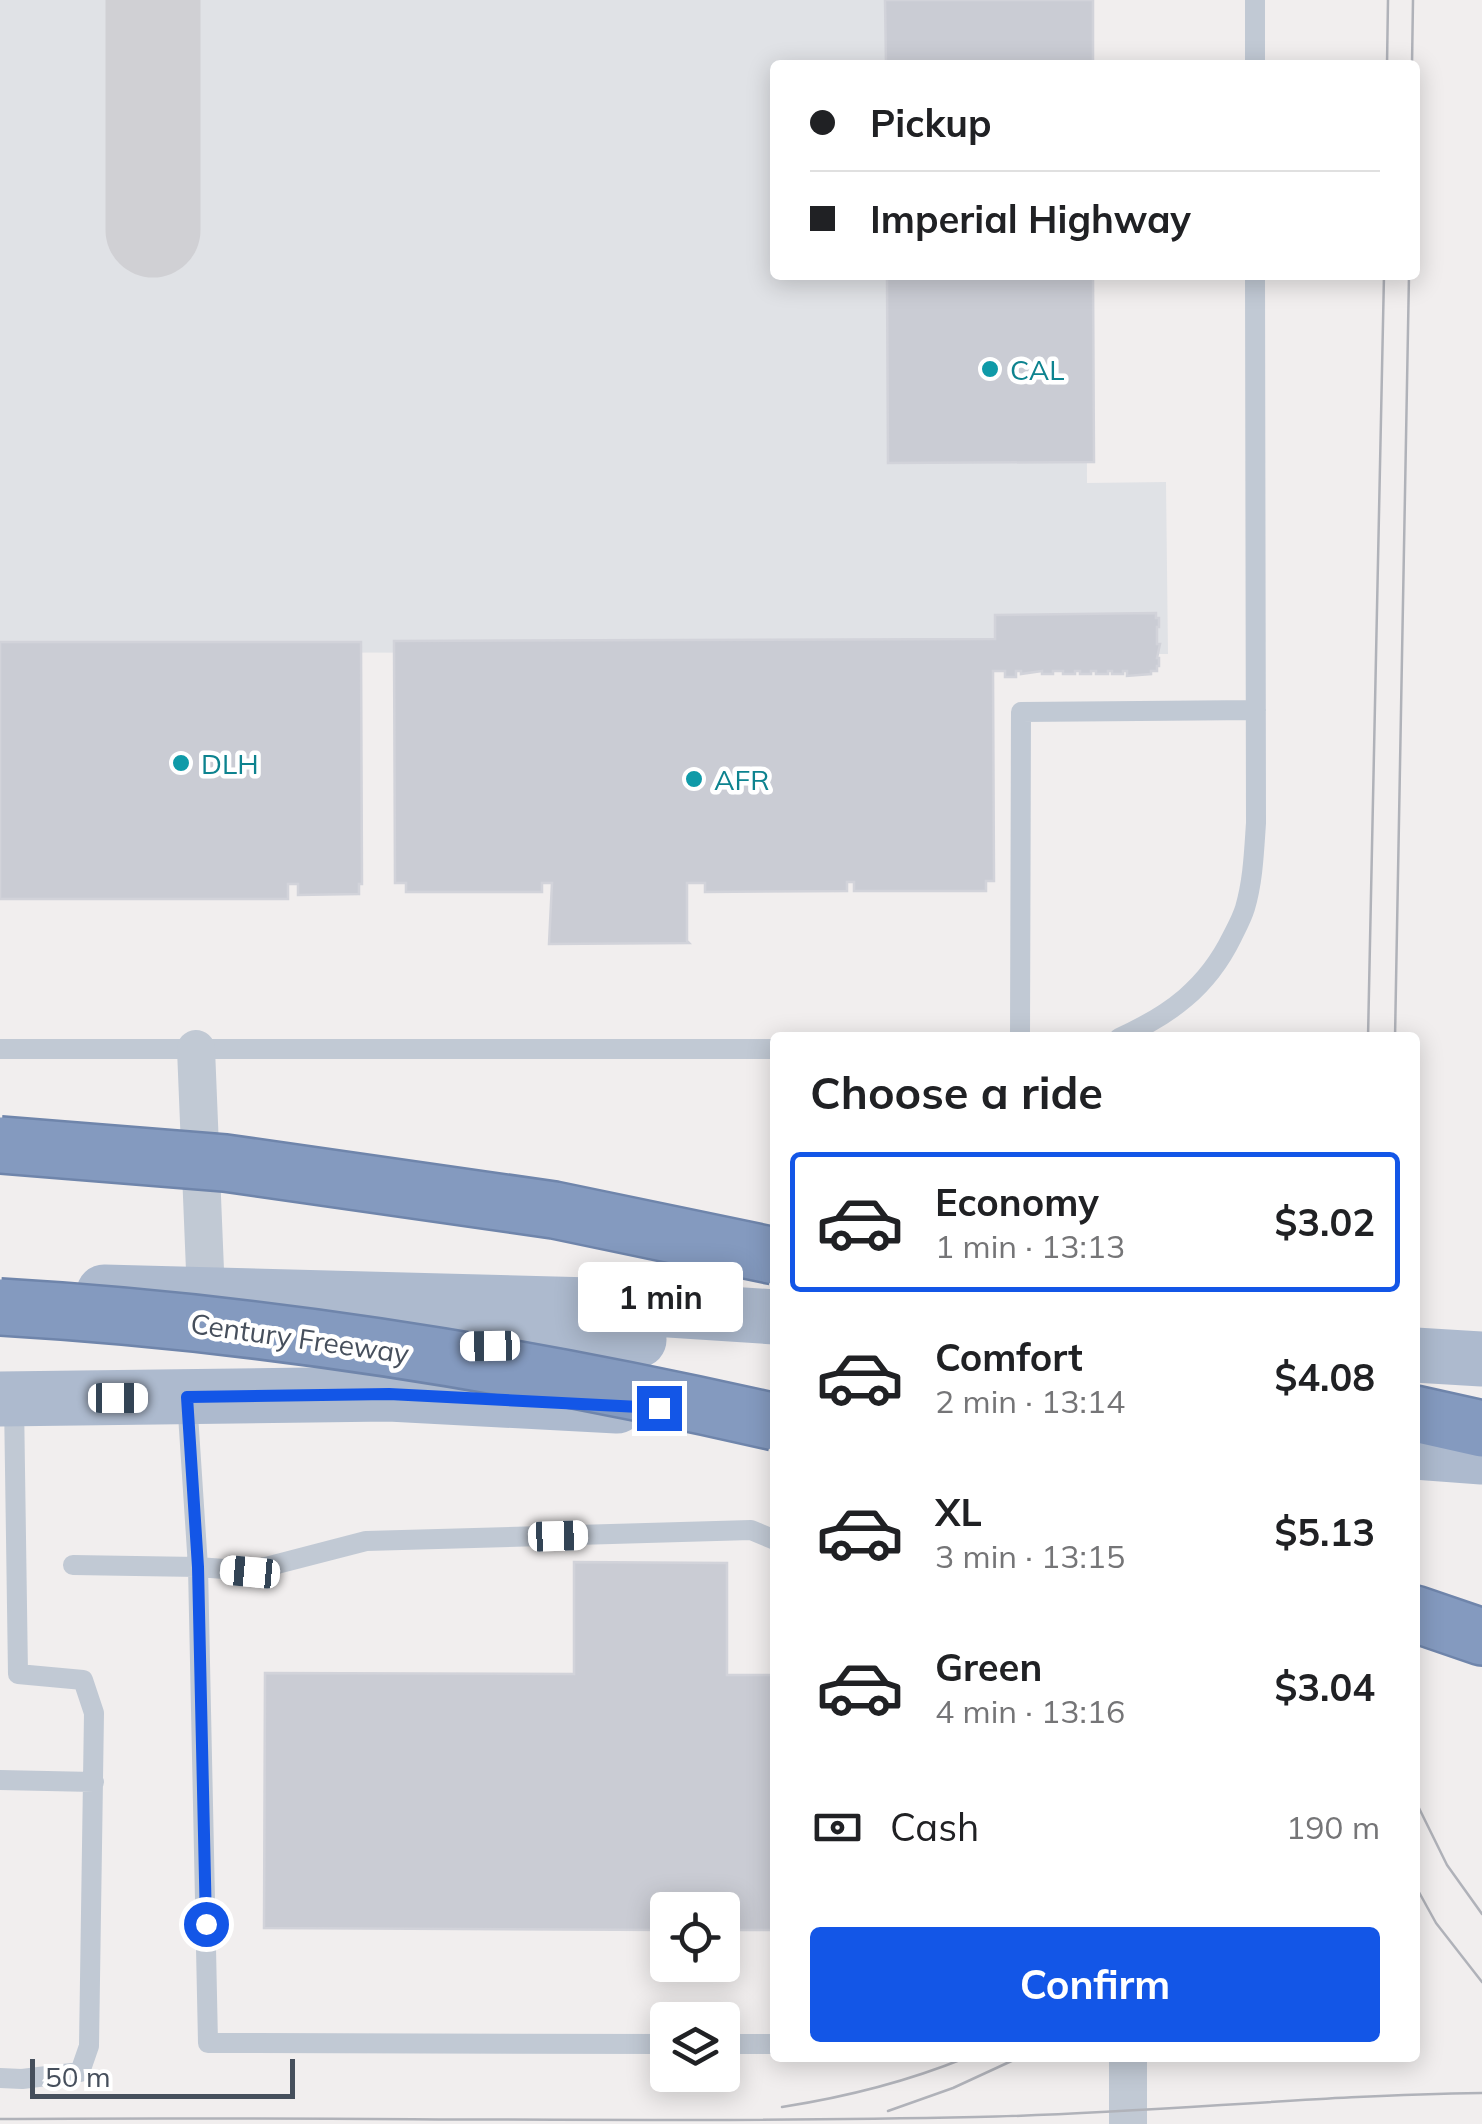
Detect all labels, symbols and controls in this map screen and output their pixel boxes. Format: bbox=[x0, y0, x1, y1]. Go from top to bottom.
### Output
text: Pickup bbox=[870, 99, 992, 147]
text: Imperial Highway bbox=[870, 195, 1191, 243]
place label: CAL bbox=[1010, 352, 1065, 387]
marker: CAL bbox=[979, 358, 1001, 380]
place label: DLH bbox=[201, 746, 259, 781]
marker: DLH bbox=[170, 752, 192, 774]
place label: AFR bbox=[714, 762, 770, 797]
marker: AFR bbox=[683, 768, 705, 790]
text: Choose a ride bbox=[810, 1064, 1103, 1120]
icon: car bbox=[815, 1177, 905, 1267]
text: Economy bbox=[935, 1178, 1099, 1226]
text: $3.02 bbox=[1274, 1198, 1375, 1246]
text: 1 min · 13:13 bbox=[935, 1226, 1125, 1266]
callout: 1 min bbox=[576, 1263, 742, 1333]
text: 1 min bbox=[618, 1277, 703, 1317]
street label: Century Freeway bbox=[189, 1305, 412, 1371]
car bbox=[460, 1330, 520, 1362]
icon: car bbox=[815, 1332, 905, 1422]
text: Comfort bbox=[935, 1333, 1083, 1381]
text: $4.08 bbox=[1274, 1353, 1375, 1401]
text: 2 min · 13:14 bbox=[935, 1381, 1125, 1421]
car bbox=[88, 1383, 148, 1413]
route end bbox=[637, 1386, 682, 1431]
icon: car bbox=[815, 1487, 905, 1577]
text: XL bbox=[935, 1488, 982, 1536]
text: $5.13 bbox=[1274, 1508, 1375, 1556]
car bbox=[527, 1520, 589, 1552]
text: 3 min · 13:15 bbox=[935, 1536, 1125, 1576]
car bbox=[219, 1554, 281, 1590]
icon: car bbox=[815, 1642, 905, 1732]
text: Green bbox=[935, 1643, 1042, 1691]
text: $3.04 bbox=[1274, 1663, 1375, 1711]
text: 4 min · 13:16 bbox=[935, 1691, 1125, 1731]
icon: cash bbox=[810, 1800, 865, 1855]
text: Cash bbox=[890, 1803, 979, 1851]
text: 190 m bbox=[1286, 1807, 1380, 1847]
map controls bbox=[650, 1892, 740, 2092]
button: locate bbox=[650, 1892, 740, 1982]
route start bbox=[184, 1902, 229, 1947]
button: Confirm bbox=[810, 1927, 1380, 2042]
button: layers bbox=[650, 2002, 740, 2092]
scale bar bbox=[30, 2054, 295, 2098]
text: 50 m bbox=[45, 2059, 111, 2094]

